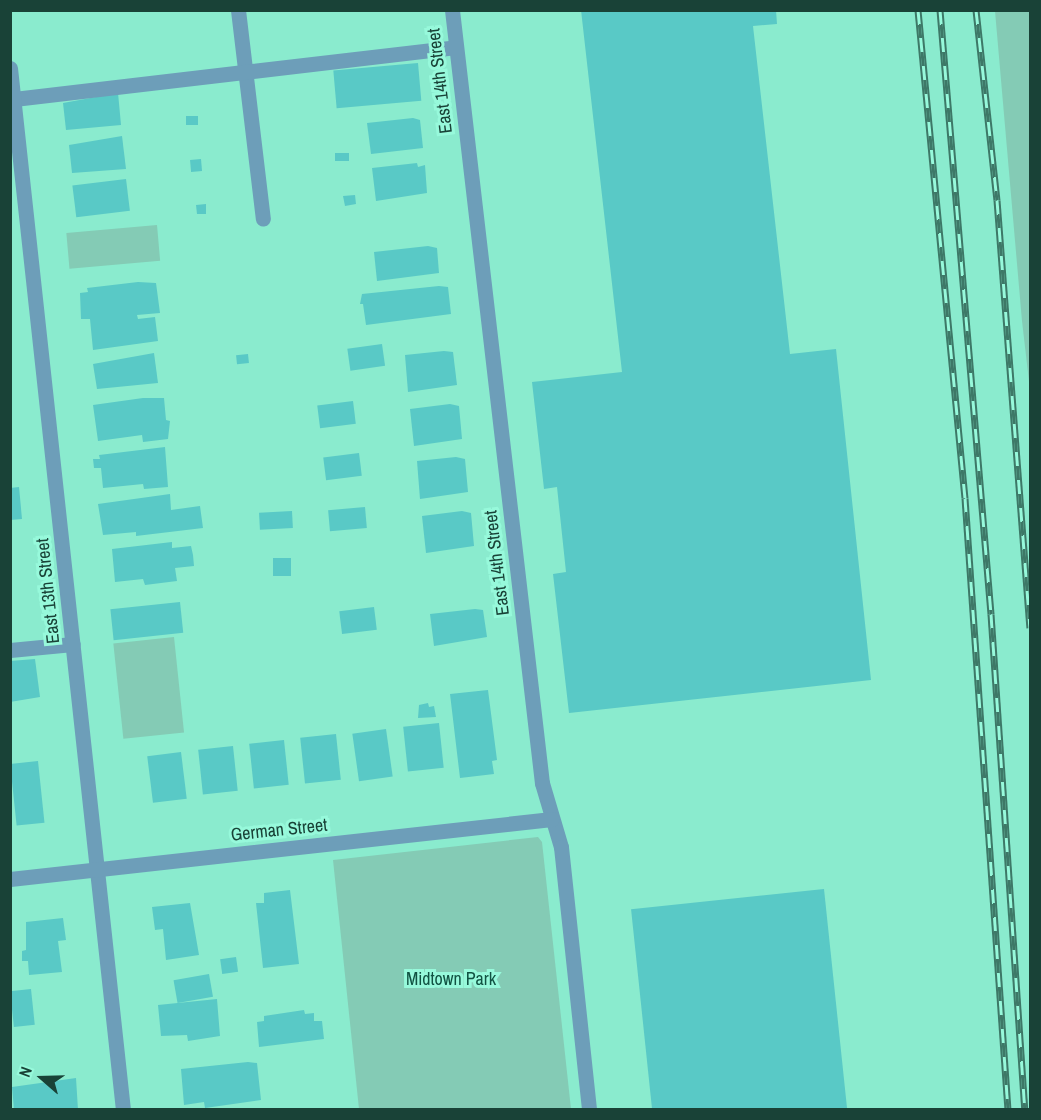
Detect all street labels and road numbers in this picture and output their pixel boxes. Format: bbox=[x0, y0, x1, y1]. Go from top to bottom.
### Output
street label: East 14th Street bbox=[423, 27, 457, 135]
street label: East 14th Street bbox=[480, 509, 514, 617]
street label: East 13th Street bbox=[32, 537, 64, 645]
street label: German Street bbox=[230, 814, 328, 846]

